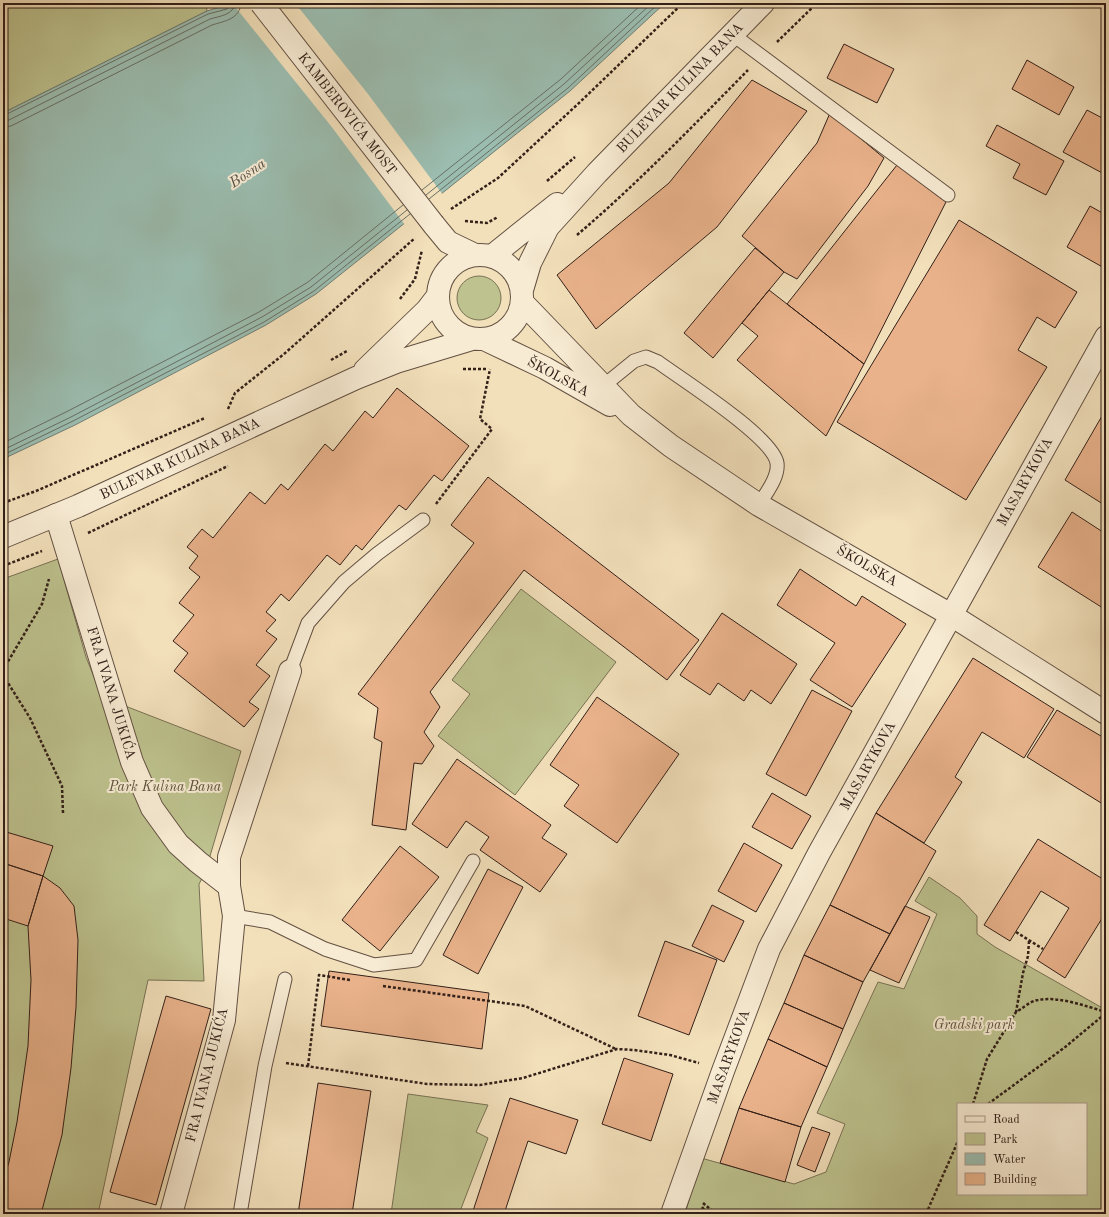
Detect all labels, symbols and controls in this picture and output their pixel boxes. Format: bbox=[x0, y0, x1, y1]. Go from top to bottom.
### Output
street label: BULEVAR KULINA BANA bbox=[614, 20, 746, 156]
street label: KAMBEROVIĆA MOST bbox=[295, 48, 402, 178]
water label: Bosna bbox=[226, 157, 269, 192]
street label: ŠKOLSKA bbox=[525, 352, 593, 399]
street label: BULEVAR KULINA BANA bbox=[98, 416, 262, 502]
street label: MASARYKOVA bbox=[995, 435, 1055, 529]
street label: ŠKOLSKA bbox=[834, 540, 902, 589]
street label: FRA IVANA JUKIĆA bbox=[84, 624, 142, 761]
street label: MASARYKOVA bbox=[838, 719, 898, 813]
park label: Park Kulina Bana bbox=[108, 780, 222, 794]
street label: FRA IVANA JUKIĆA bbox=[180, 1005, 231, 1144]
street label: MASARYKOVA bbox=[705, 1008, 753, 1106]
park label: Gradski park bbox=[934, 1018, 1014, 1033]
legend bbox=[957, 1103, 1087, 1195]
text: Road bbox=[993, 1114, 1020, 1126]
text: Park bbox=[993, 1134, 1018, 1146]
text: Water bbox=[993, 1154, 1026, 1166]
text: Building bbox=[993, 1174, 1037, 1186]

